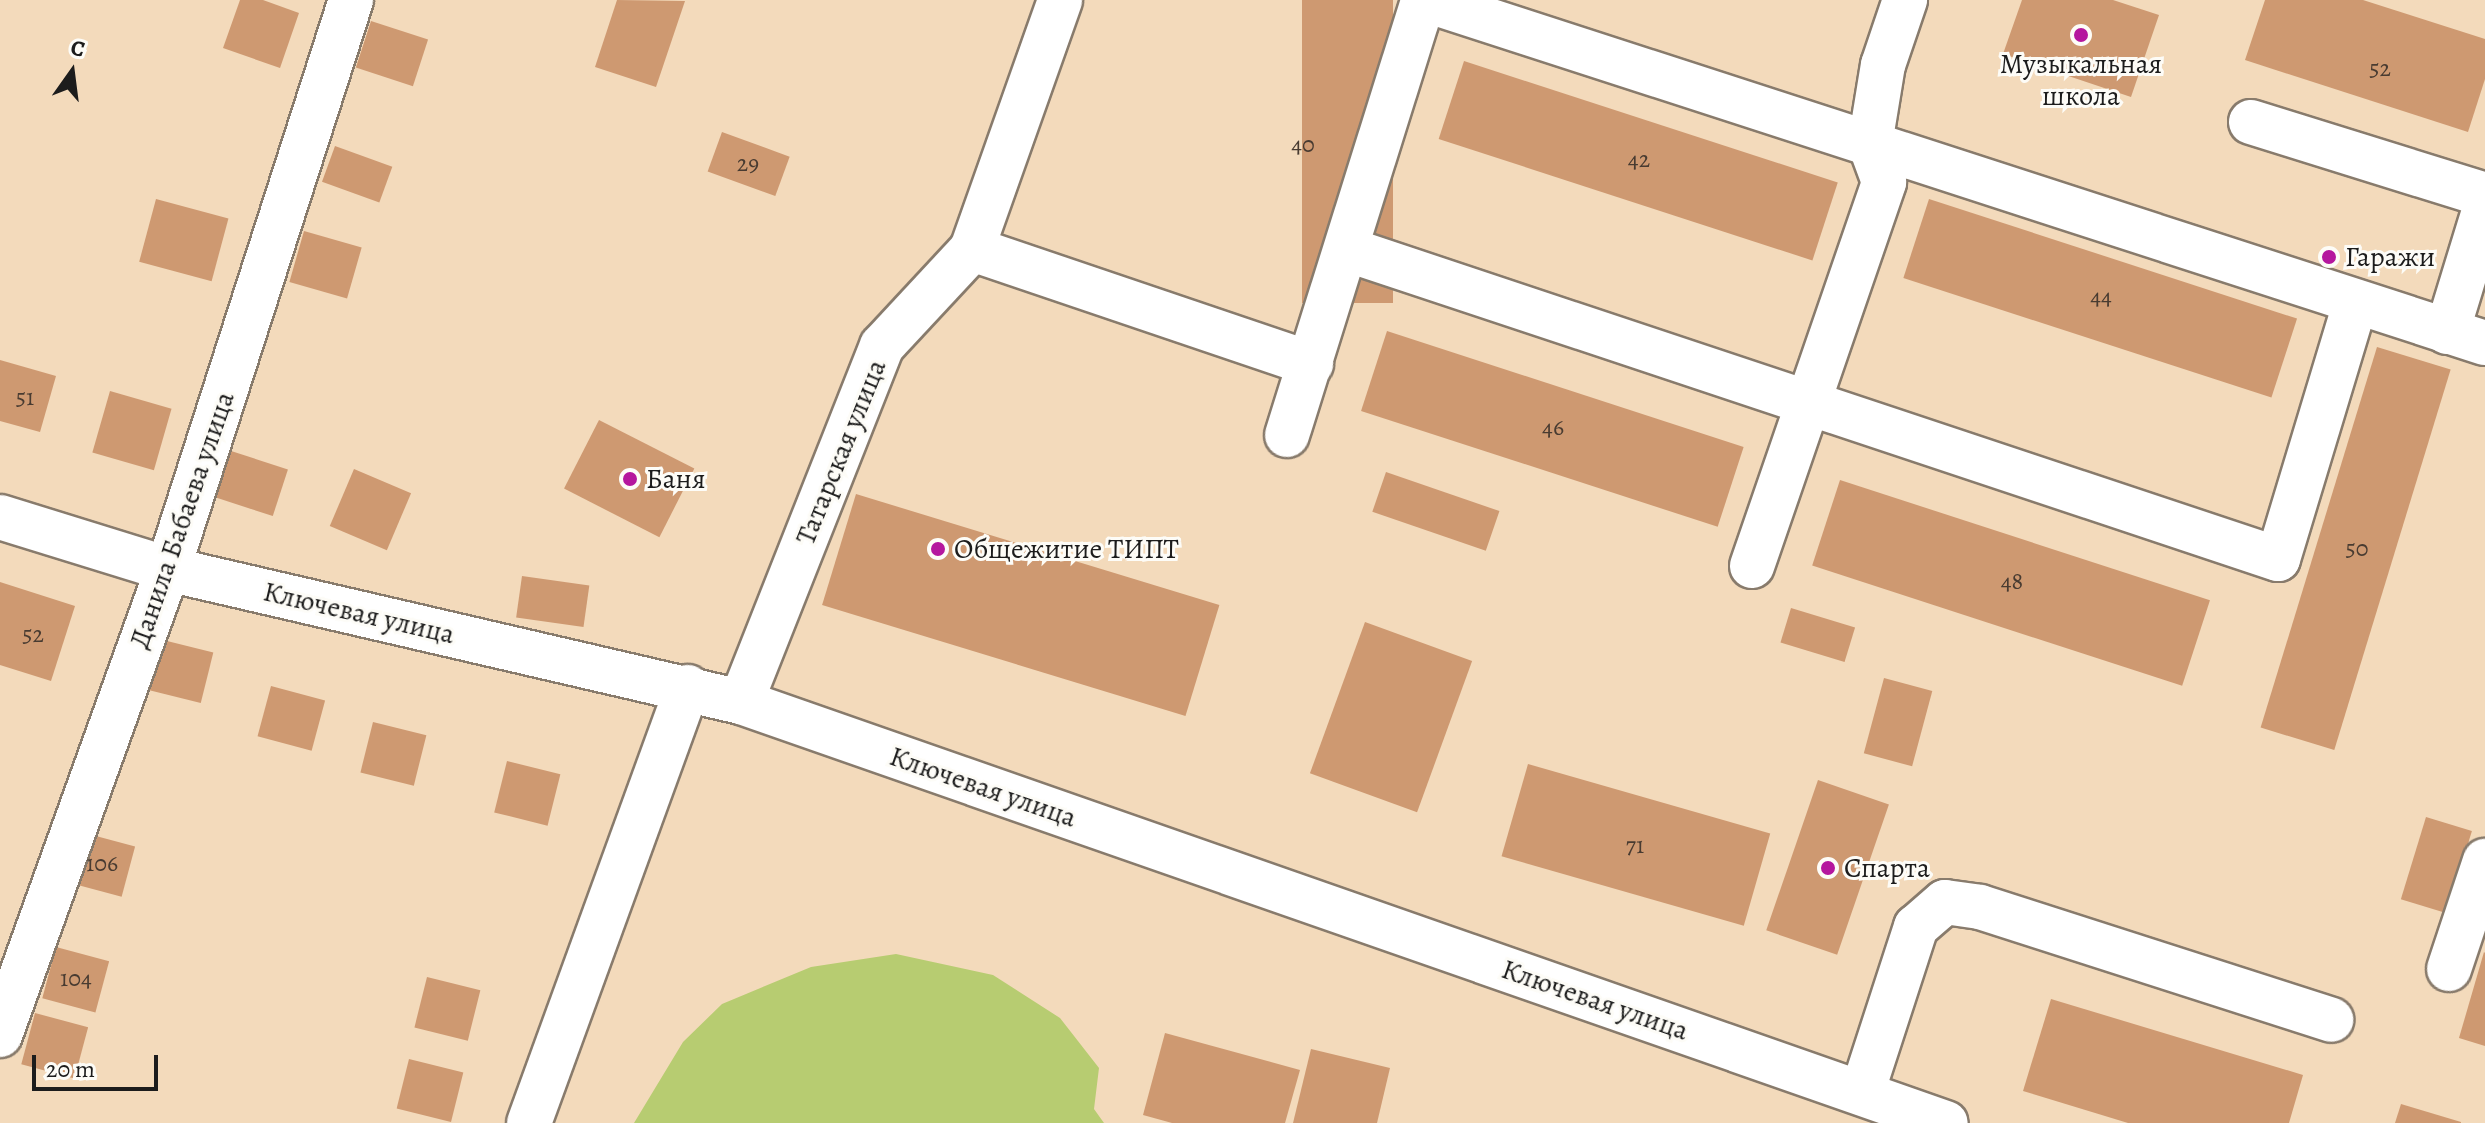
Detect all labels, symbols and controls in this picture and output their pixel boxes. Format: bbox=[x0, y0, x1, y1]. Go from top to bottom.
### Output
marker: Музыкальная школа bbox=[2072, 26, 2090, 44]
north arrow bbox=[32, 32, 112, 112]
text: С bbox=[68, 33, 88, 65]
place label: Музыкальная школа bbox=[2000, 47, 2162, 113]
house number: 52 bbox=[2369, 55, 2391, 83]
house number: 40 bbox=[1291, 131, 1315, 159]
house number: 42 bbox=[1628, 146, 1650, 174]
house number: 29 bbox=[737, 150, 759, 178]
place label: Гаражи bbox=[2345, 240, 2435, 274]
marker: Гаражи bbox=[2320, 248, 2338, 266]
house number: 44 bbox=[2090, 283, 2112, 311]
street label: Татарская улица bbox=[789, 355, 893, 549]
house number: 51 bbox=[16, 384, 34, 412]
street label: Данила Бабаева улица bbox=[122, 387, 242, 653]
house number: 46 bbox=[1542, 414, 1564, 442]
place label: Баня bbox=[646, 462, 705, 496]
marker: Баня bbox=[621, 470, 639, 488]
place label: Общежитие ТИПТ bbox=[954, 532, 1179, 566]
house number: 50 bbox=[2345, 535, 2369, 563]
marker: Общежитие ТИПТ bbox=[929, 540, 947, 558]
house number: 48 bbox=[2001, 568, 2023, 596]
street label: Ключевая улица bbox=[260, 575, 458, 651]
house number: 52 bbox=[22, 621, 44, 649]
street label: Ключевая улица bbox=[885, 739, 1081, 835]
house number: 71 bbox=[1626, 832, 1644, 860]
house number: 106 bbox=[86, 850, 118, 878]
place label: Спарта bbox=[1844, 851, 1930, 885]
marker: Спарта bbox=[1819, 859, 1837, 877]
street label: Ключевая улица bbox=[1497, 952, 1693, 1048]
house number: 104 bbox=[60, 965, 92, 993]
scale bar bbox=[36, 1039, 162, 1089]
text: 20 m bbox=[46, 1053, 95, 1085]

